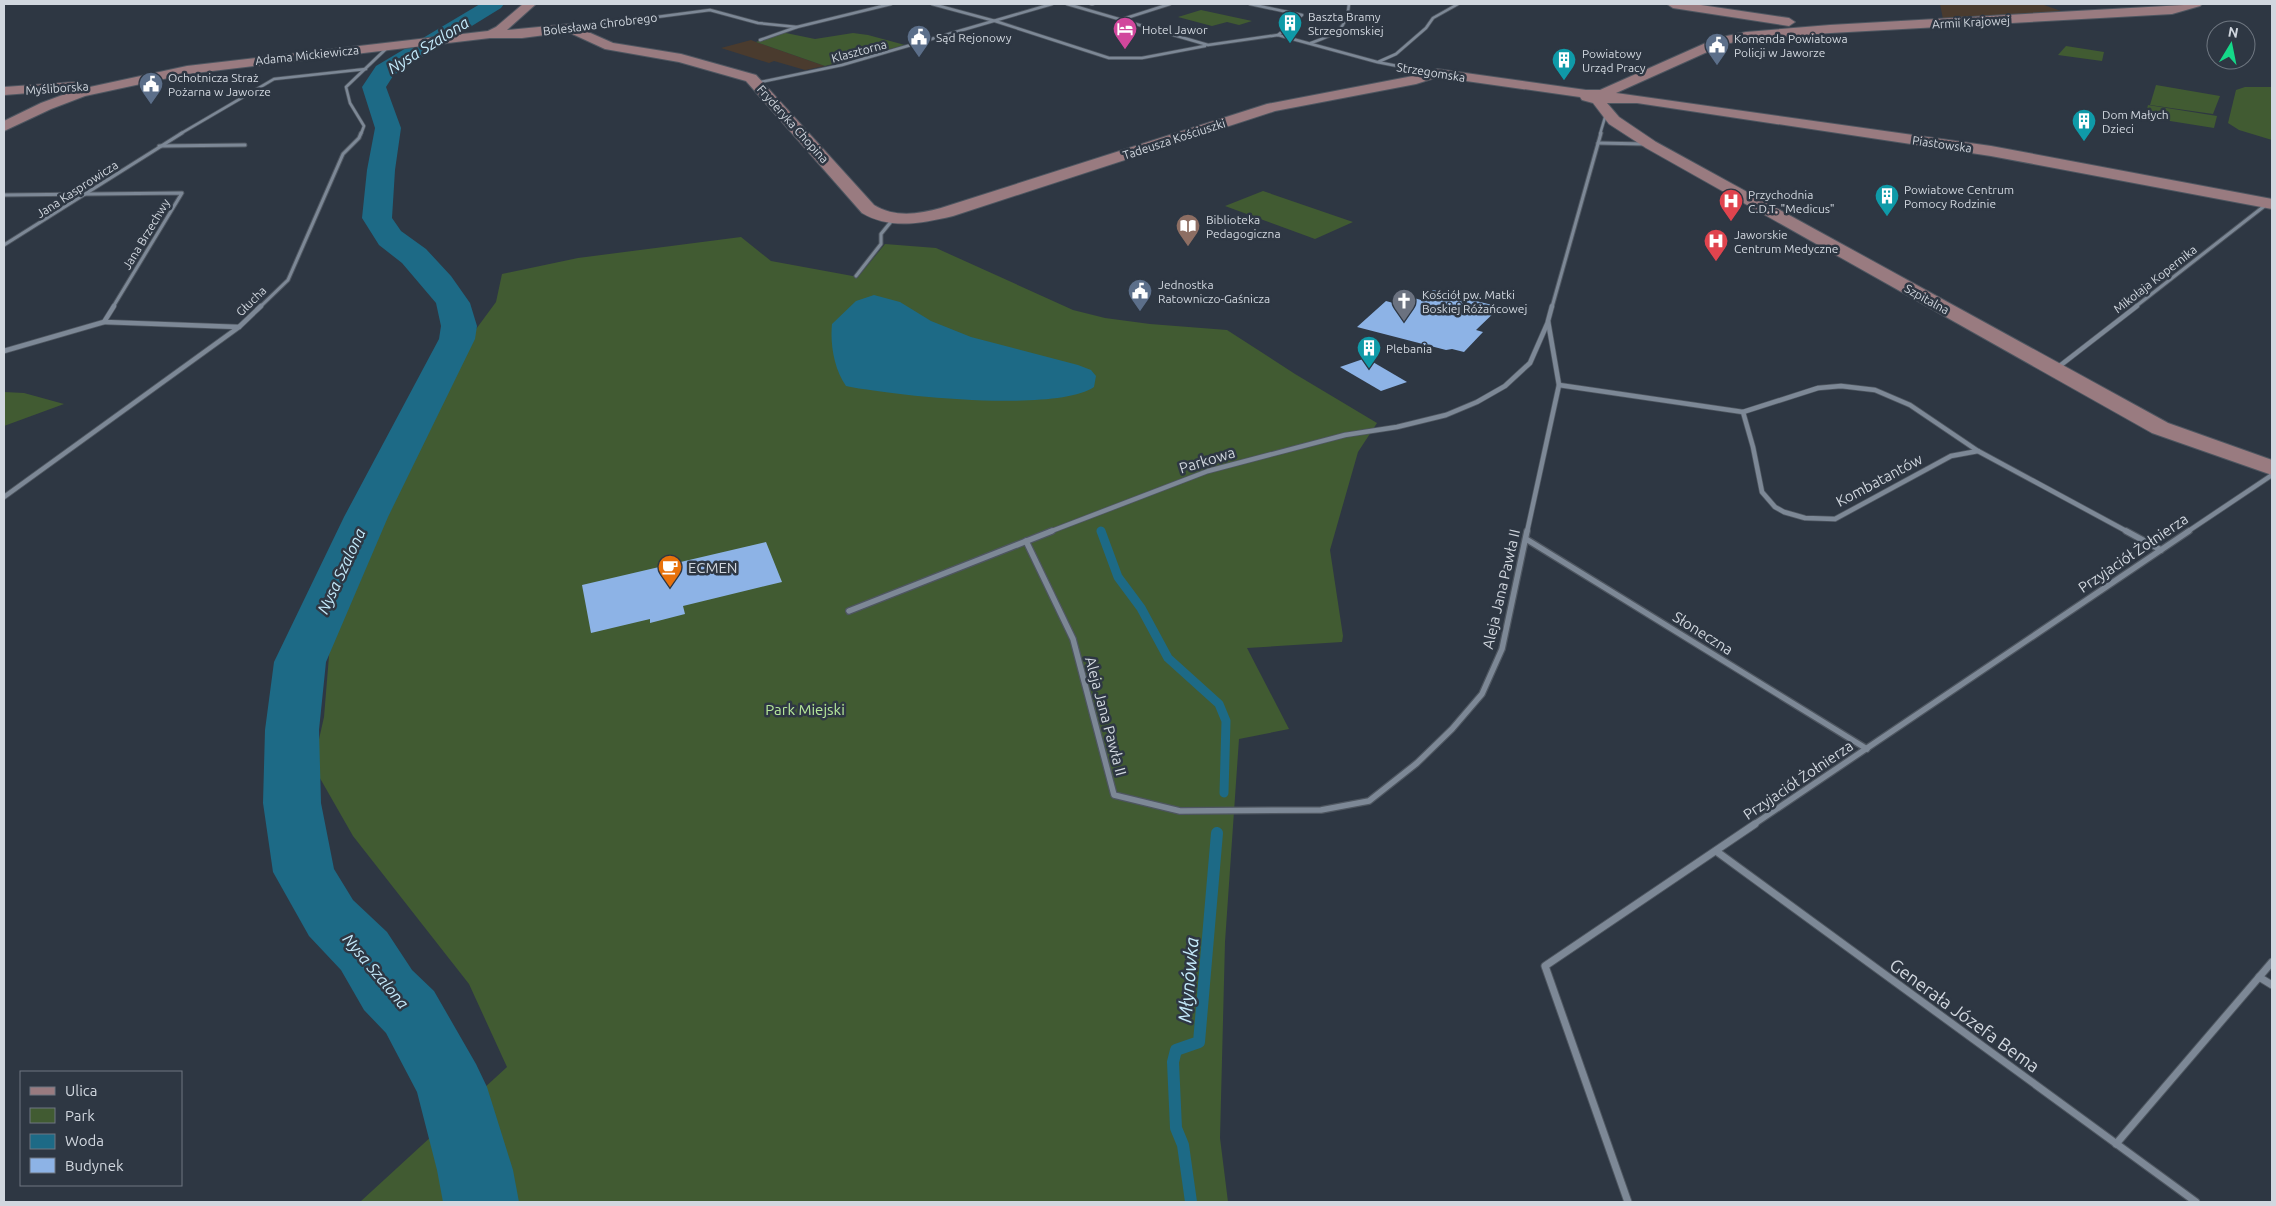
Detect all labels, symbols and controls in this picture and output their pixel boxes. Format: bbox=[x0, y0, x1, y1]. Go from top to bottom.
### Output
building icon: Baszta Bramy Strzegomskiej bbox=[1277, 10, 1303, 44]
place label: Baszta Bramy Strzegomskiej bbox=[1308, 10, 1384, 37]
street label: Bolesława Chrobrego bbox=[542, 11, 658, 37]
water label: Nysa Szalona bbox=[384, 13, 472, 77]
street label: Armii Krajowej bbox=[1932, 13, 2010, 31]
hotel icon: Hotel Jawor bbox=[1112, 16, 1138, 50]
north arrow bbox=[2206, 20, 2256, 70]
place label: Hotel Jawor bbox=[1142, 23, 1208, 36]
text: N bbox=[2227, 23, 2240, 41]
public building icon: Sąd Rejonowy bbox=[906, 24, 932, 58]
place label: Sąd Rejonowy bbox=[936, 31, 1012, 44]
public building icon: Komenda Powiatowa Policji w Jaworze bbox=[1704, 32, 1730, 66]
place label: Komenda Powiatowa Policji w Jaworze bbox=[1734, 32, 1848, 59]
street label: Klasztorna bbox=[830, 37, 888, 65]
street label: Adama Mickiewicza bbox=[254, 43, 360, 67]
building icon: Powiatowy Urząd Pracy bbox=[1551, 47, 1577, 81]
place label: Powiatowy Urząd Pracy bbox=[1582, 47, 1646, 74]
street label: Strzegomska bbox=[1396, 60, 1466, 84]
public building icon: Ochotnicza Straż Pożarna w Jaworze bbox=[138, 71, 164, 105]
place label: Ochotnicza Straż Pożarna w Jaworze bbox=[168, 71, 271, 98]
street label: Myśliborska bbox=[25, 79, 89, 97]
street label: Fryderyka Chopina bbox=[755, 82, 831, 166]
building icon: Dom Małych Dzieci bbox=[2071, 108, 2097, 142]
place label: Dom Małych Dzieci bbox=[2102, 108, 2169, 135]
street label: Tadeusza Kościuszki bbox=[1121, 116, 1227, 162]
street label: Piastowska bbox=[1911, 133, 1973, 155]
street label: Jana Kasprowicza bbox=[34, 158, 120, 220]
building icon: Powiatowe Centrum Pomocy Rodzinie bbox=[1874, 183, 1900, 217]
place label: Powiatowe Centrum Pomocy Rodzinie bbox=[1904, 183, 2014, 210]
hospital icon: Przychodnia C.D.T. "Medicus" bbox=[1718, 188, 1744, 222]
place label: Przychodnia C.D.T. "Medicus" bbox=[1748, 188, 1835, 215]
street label: Jana Brzechwy bbox=[120, 196, 172, 272]
library icon: Biblioteka Pedagogiczna bbox=[1175, 213, 1201, 247]
place label: Biblioteka Pedagogiczna bbox=[1206, 213, 1281, 240]
hospital icon: Jaworskie Centrum Medyczne bbox=[1703, 228, 1729, 262]
place label: Jaworskie Centrum Medyczne bbox=[1734, 228, 1838, 255]
street label: Mikołaja Kopernika bbox=[2111, 243, 2199, 315]
public building icon: Jednostka Ratowniczo-Gaśnicza bbox=[1127, 278, 1153, 312]
place label: Jednostka Ratowniczo-Gaśnicza bbox=[1158, 278, 1270, 305]
street label: Szpitalna bbox=[1903, 281, 1951, 317]
street label: Głucha bbox=[233, 284, 269, 318]
church icon: Kościół pw. Matki Boskiej Różańcowej bbox=[1391, 288, 1417, 322]
place label: Kościół pw. Matki Boskiej Różańcowej bbox=[1422, 288, 1527, 315]
building icon: Plebania bbox=[1356, 335, 1382, 369]
place label: Plebania bbox=[1386, 342, 1432, 355]
street label: Parkowa bbox=[1177, 443, 1237, 477]
street label: Kombatantów bbox=[1833, 450, 1925, 510]
street label: Przyjaciół Żołnierza bbox=[2075, 510, 2191, 596]
water label: Nysa Szalona bbox=[313, 525, 369, 617]
street label: Aleja Jana Pawła II bbox=[1479, 527, 1523, 651]
cafe icon: ECMEN bbox=[657, 554, 683, 588]
place label: ECMEN bbox=[688, 559, 738, 576]
street label: Słoneczna bbox=[1670, 608, 1736, 658]
street label: Aleja Jana Pawła II bbox=[1082, 655, 1130, 777]
park label: Park Miejski bbox=[765, 701, 845, 718]
street label: Przyjaciół Żołnierza bbox=[1740, 737, 1856, 823]
water label: Nysa Szalona bbox=[339, 930, 413, 1012]
water label: Młynówka bbox=[1173, 936, 1203, 1024]
street label: Generała Józefa Bema bbox=[1886, 954, 2044, 1076]
legend bbox=[20, 1071, 182, 1186]
text: Ulica bbox=[65, 1082, 97, 1099]
text: Park bbox=[65, 1107, 95, 1124]
text: Woda bbox=[65, 1132, 104, 1149]
text: Budynek bbox=[65, 1157, 124, 1174]

